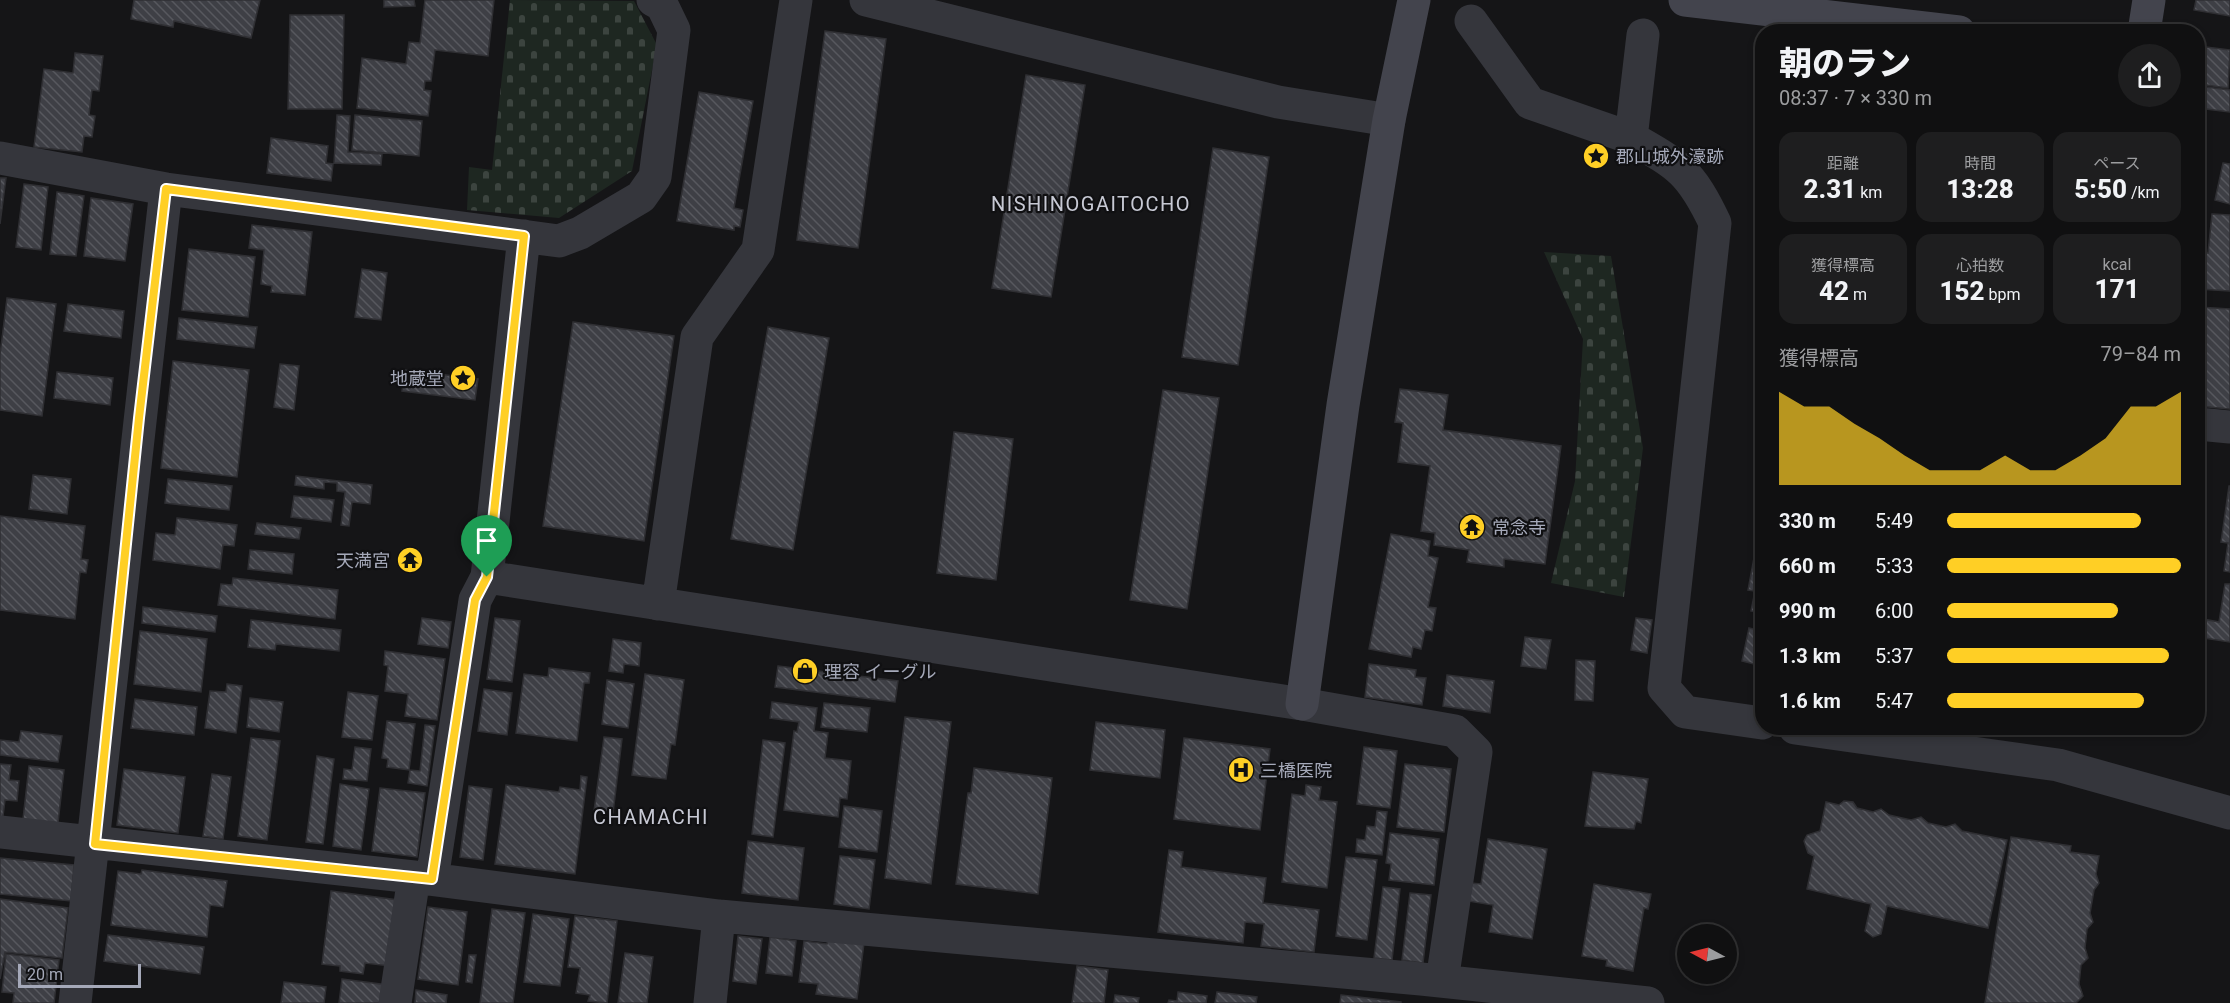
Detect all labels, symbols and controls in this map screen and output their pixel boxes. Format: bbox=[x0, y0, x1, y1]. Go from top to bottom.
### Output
text: 朝のラン bbox=[1779, 44, 1911, 83]
button: share bbox=[2118, 44, 2181, 107]
text: 08:37 · 7 × 330 m bbox=[1779, 86, 1932, 110]
place icon: 郡山城外濠跡 bbox=[1581, 141, 1611, 171]
place label: 郡山城外濠跡 bbox=[1616, 146, 1724, 167]
text: 距離 bbox=[1827, 154, 1859, 173]
text: 時間 bbox=[1964, 154, 1996, 173]
text: ペース bbox=[2093, 154, 2141, 173]
text: 2.31 bbox=[1804, 174, 1856, 204]
text: 13:28 bbox=[1946, 174, 2014, 204]
text: 5:50 bbox=[2074, 174, 2127, 204]
text: km bbox=[1856, 183, 1882, 202]
text: /km bbox=[2127, 183, 2160, 202]
district label: NISHINOGAITOCHO bbox=[991, 192, 1191, 216]
text: kcal bbox=[2103, 255, 2131, 274]
text: 獲得標高 bbox=[1811, 256, 1875, 275]
text: 心拍数 bbox=[1956, 256, 2004, 275]
text: 171 bbox=[2095, 274, 2139, 304]
text: 42 bbox=[1819, 276, 1849, 306]
text: 152 bbox=[1940, 276, 1985, 306]
text: m bbox=[1849, 285, 1867, 304]
text: bpm bbox=[1985, 285, 2020, 304]
text: 79–84 m bbox=[2100, 342, 2181, 366]
text: 獲得標高 bbox=[1779, 346, 1859, 370]
place icon: 地蔵堂 bbox=[448, 363, 478, 393]
place label: 地蔵堂 bbox=[390, 368, 444, 389]
text: 330 m bbox=[1779, 509, 1836, 533]
text: 5:49 bbox=[1875, 509, 1914, 533]
temple icon: 常念寺 bbox=[1457, 512, 1487, 542]
pin bbox=[461, 515, 512, 577]
place label: 常念寺 bbox=[1492, 517, 1546, 538]
icon: arrive bbox=[470, 524, 503, 557]
temple icon: 天満宮 bbox=[395, 545, 425, 575]
place label: 天満宮 bbox=[336, 550, 390, 571]
text: 660 m bbox=[1779, 554, 1836, 578]
text: 5:33 bbox=[1875, 554, 1914, 578]
text: 990 m bbox=[1779, 599, 1836, 623]
text: 6:00 bbox=[1875, 599, 1914, 623]
text: 1.3 km bbox=[1779, 644, 1841, 668]
text: 5:37 bbox=[1875, 644, 1914, 668]
shop icon: 理容 イーグル bbox=[790, 656, 820, 686]
place label: 理容 イーグル bbox=[824, 661, 936, 682]
text: 1.6 km bbox=[1779, 689, 1841, 713]
text: 5:47 bbox=[1875, 689, 1914, 713]
hospital icon: 三橋医院 bbox=[1226, 755, 1256, 785]
place label: 三橋医院 bbox=[1260, 760, 1332, 781]
district label: CHAMACHI bbox=[593, 805, 709, 829]
north arrow bbox=[1677, 924, 1737, 984]
map controls bbox=[1677, 924, 1737, 984]
scale bar bbox=[18, 961, 141, 988]
text: 20 m bbox=[27, 965, 63, 984]

